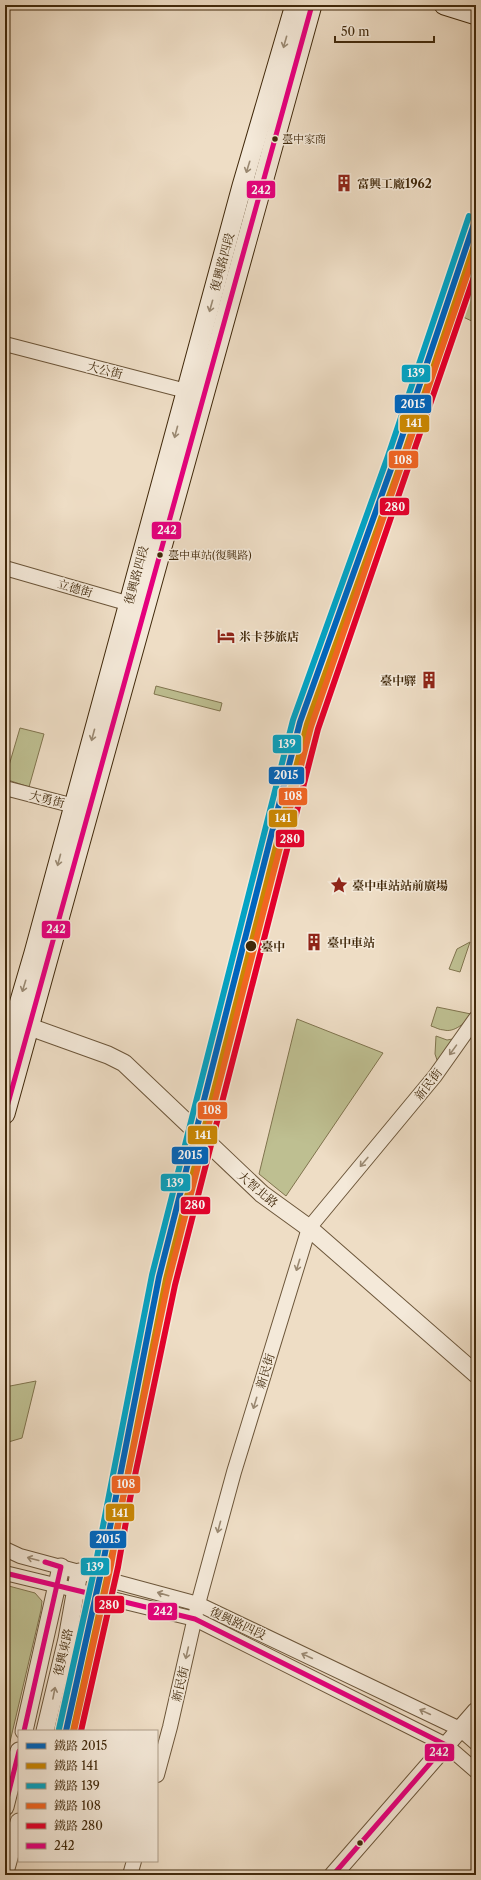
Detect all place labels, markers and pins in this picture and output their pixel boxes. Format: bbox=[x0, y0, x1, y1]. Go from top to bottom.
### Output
place label: 臺中家商 bbox=[282, 132, 326, 146]
marker: 臺中家商 bbox=[270, 134, 280, 144]
building icon: 富興工廠1962 bbox=[334, 173, 354, 193]
place label: 富興工廠1962 bbox=[357, 176, 432, 191]
place label: 臺中車站(復興路) bbox=[168, 548, 252, 562]
marker: 臺中車站(復興路) bbox=[155, 550, 165, 560]
hotel icon: 米卡莎旅店 bbox=[216, 626, 236, 646]
place label: 米卡莎旅店 bbox=[239, 629, 299, 644]
building icon: 臺中驛 bbox=[419, 670, 439, 690]
place label: 臺中驛 bbox=[380, 673, 416, 688]
place icon: 臺中車站站前廣場 bbox=[329, 875, 349, 895]
place label: 臺中車站站前廣場 bbox=[352, 878, 448, 893]
building icon: 臺中車站 bbox=[304, 932, 324, 952]
place label: 臺中車站 bbox=[327, 935, 375, 950]
marker: 臺中 bbox=[244, 939, 258, 953]
place label: 臺中 bbox=[261, 939, 285, 954]
unlabelled marker bbox=[355, 1838, 365, 1848]

